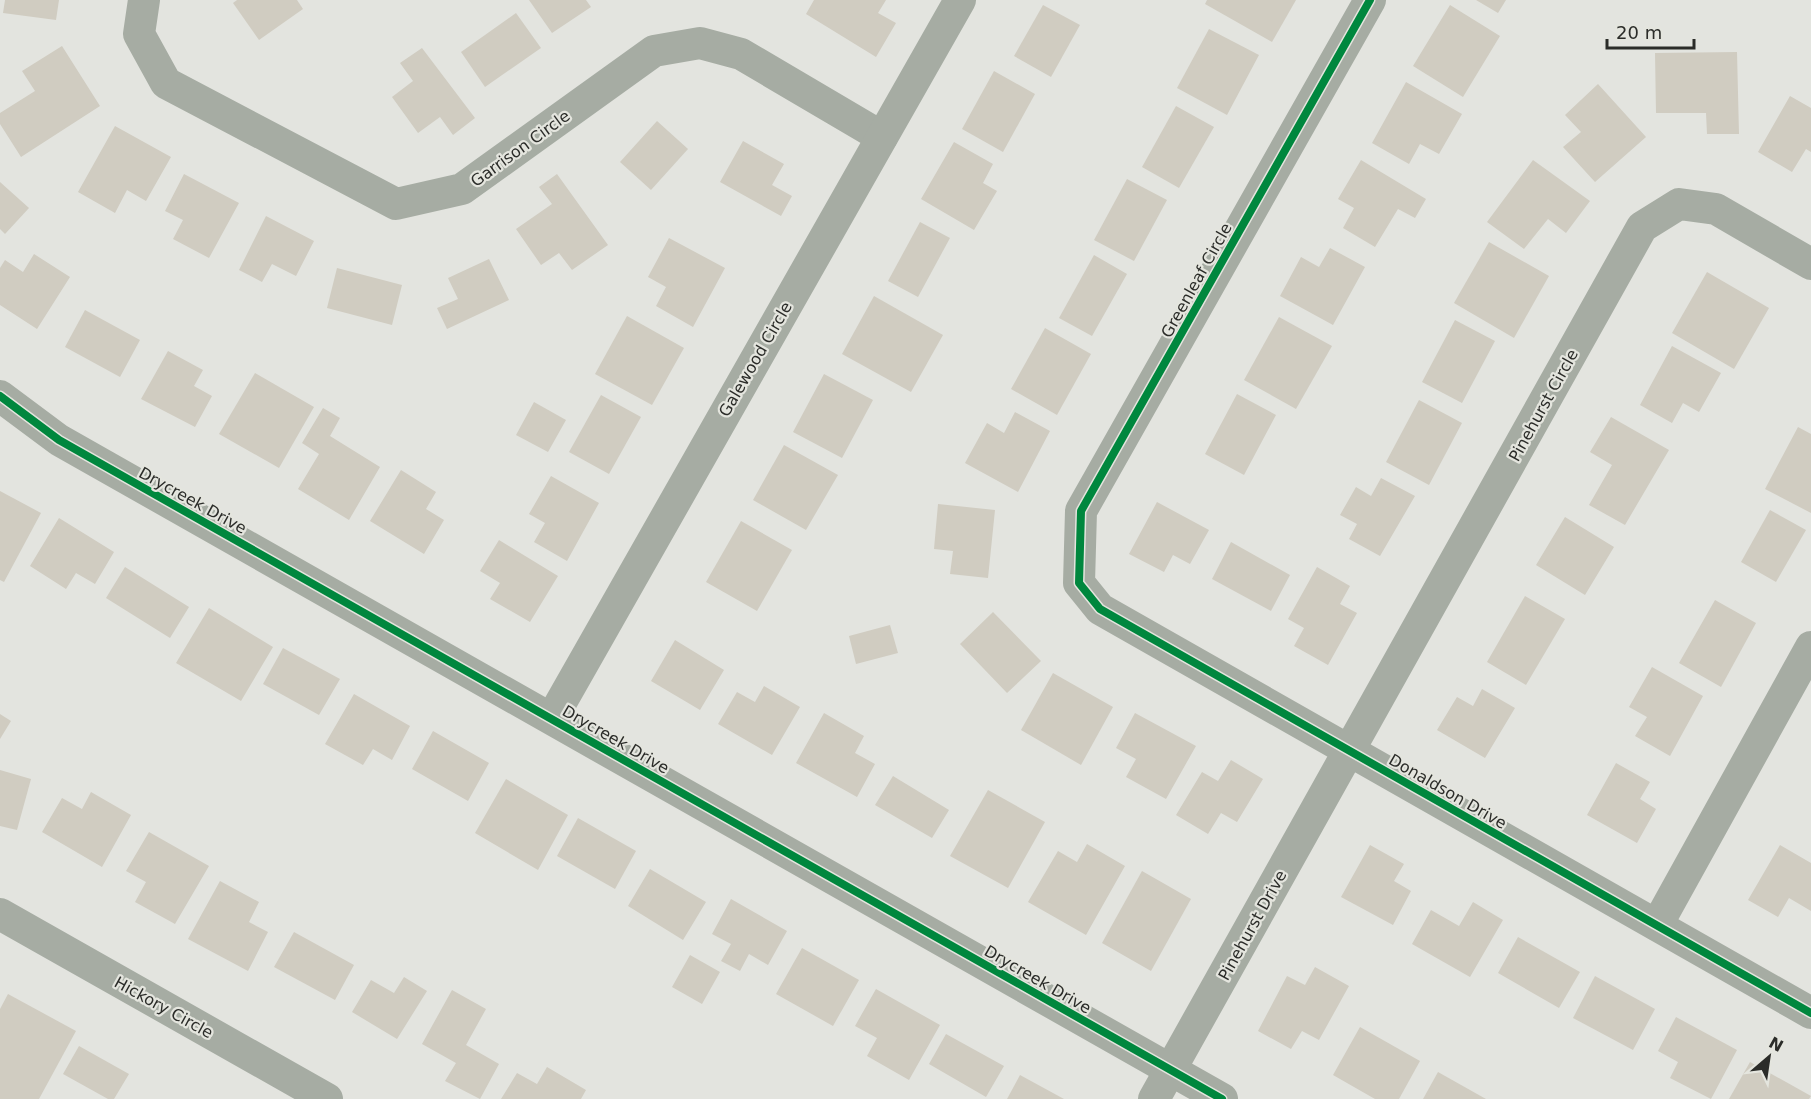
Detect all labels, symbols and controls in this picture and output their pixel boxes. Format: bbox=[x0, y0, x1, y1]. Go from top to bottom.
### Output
scale bar bbox=[1607, 12, 1694, 50]
text: 20 m bbox=[1616, 22, 1662, 43]
street label: Garrison Circle bbox=[467, 106, 574, 191]
street label: Greenleaf Circle bbox=[1157, 220, 1236, 341]
street label: Galewood Circle bbox=[715, 298, 796, 420]
street label: Pinehurst Circle bbox=[1505, 346, 1582, 465]
street label: Drycreek Drive bbox=[136, 463, 250, 538]
street label: Drycreek Drive bbox=[559, 701, 673, 778]
street label: Donaldson Drive bbox=[1386, 750, 1510, 833]
street label: Pinehurst Drive bbox=[1214, 867, 1291, 984]
street label: Drycreek Drive bbox=[981, 941, 1095, 1018]
street label: Hickory Circle bbox=[111, 973, 216, 1042]
north arrow bbox=[1739, 1027, 1799, 1087]
text: N bbox=[1766, 1033, 1786, 1056]

